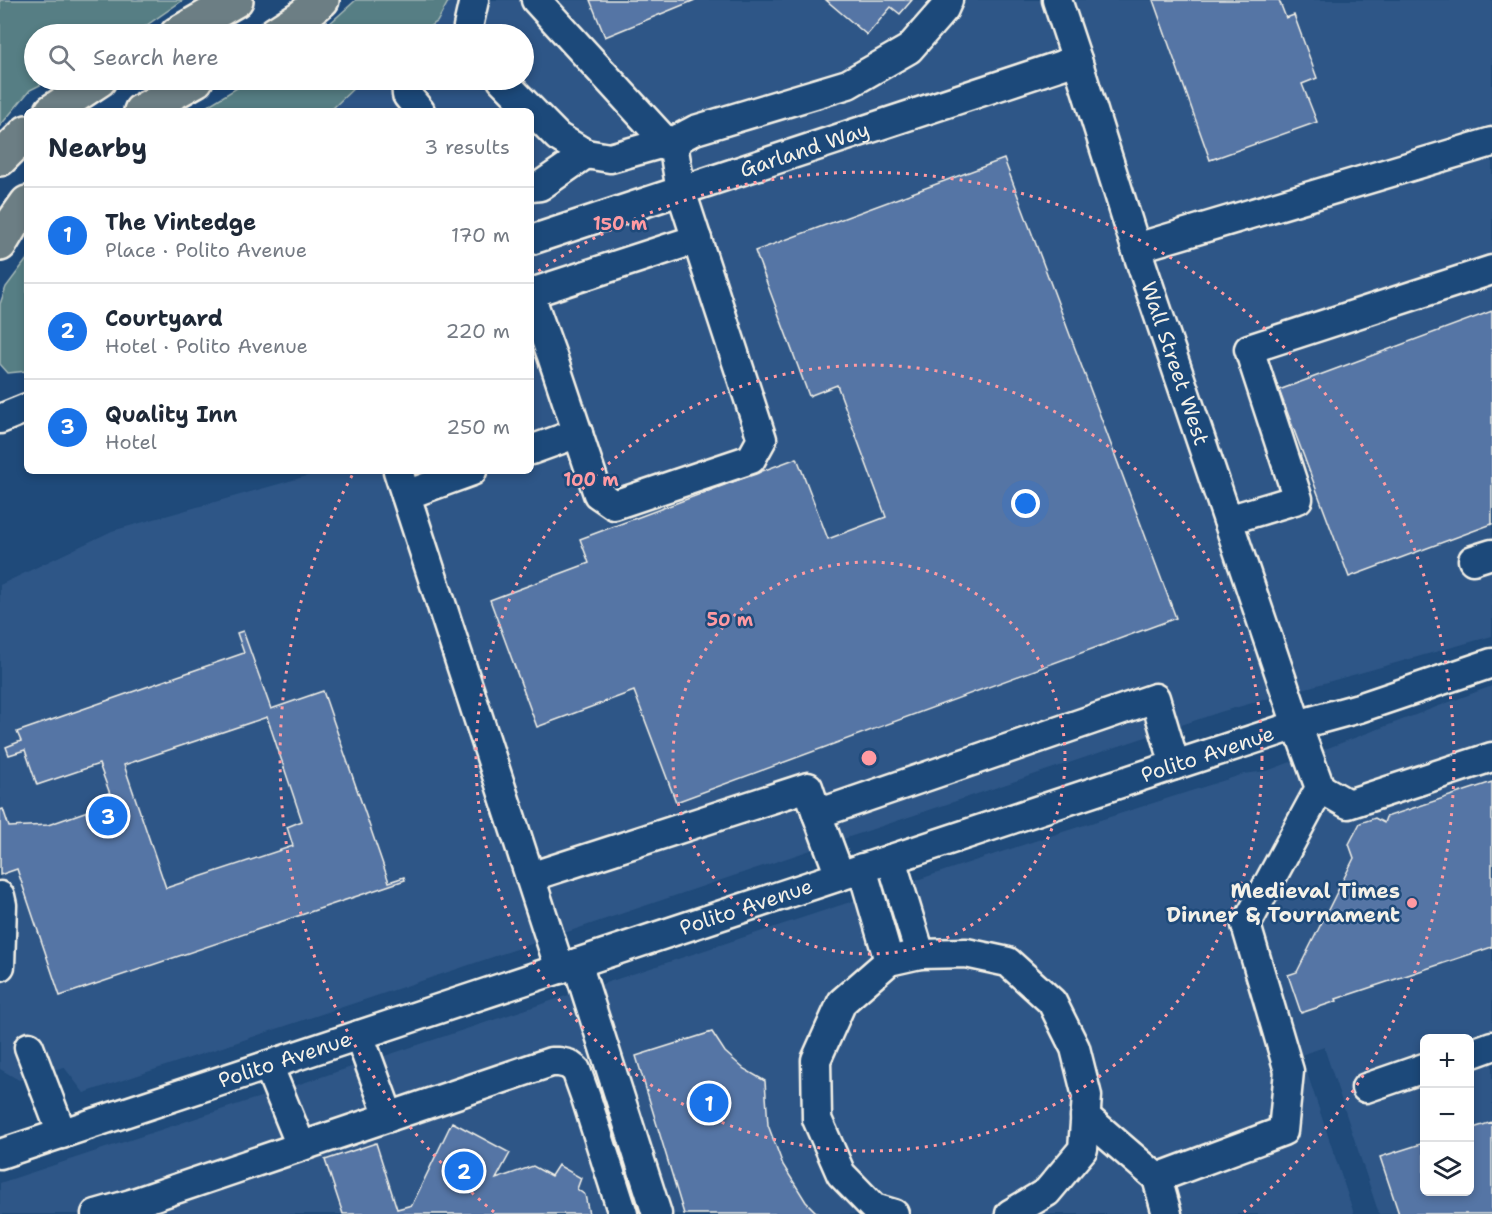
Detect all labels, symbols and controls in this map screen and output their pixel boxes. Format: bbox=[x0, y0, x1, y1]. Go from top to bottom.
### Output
search box bbox=[24, 24, 534, 90]
icon: search bbox=[45, 41, 78, 74]
text: Search here bbox=[93, 43, 219, 72]
street label: Garland Way bbox=[736, 115, 873, 184]
text: Nearby bbox=[48, 130, 147, 165]
text: 3 results bbox=[424, 134, 510, 160]
text: The Vintedge bbox=[105, 208, 256, 237]
text: 150 m bbox=[593, 212, 648, 236]
text: 1 bbox=[63, 222, 72, 248]
text: 170 m bbox=[451, 222, 510, 248]
text: Place · Polito Avenue bbox=[105, 237, 307, 263]
street label: Wall Street West bbox=[1134, 278, 1216, 449]
text: Courtyard bbox=[105, 304, 223, 333]
text: 2 bbox=[61, 318, 75, 344]
text: 220 m bbox=[446, 318, 510, 344]
text: Hotel · Polito Avenue bbox=[105, 333, 308, 359]
text: Quality Inn bbox=[105, 400, 237, 429]
text: 3 bbox=[61, 414, 75, 440]
text: 250 m bbox=[446, 414, 510, 440]
text: Hotel bbox=[105, 429, 157, 455]
text: 100 m bbox=[563, 468, 619, 492]
your location bbox=[1011, 489, 1040, 518]
text: 50 m bbox=[707, 608, 754, 632]
street label: Polito Avenue bbox=[1137, 719, 1278, 789]
centre of rings bbox=[859, 748, 879, 768]
pin: 3 bbox=[88, 794, 128, 838]
street label: Polito Avenue bbox=[676, 872, 816, 942]
place label: Medieval Times Dinner & Tournament bbox=[1166, 877, 1400, 929]
marker: Medieval Times Dinner & Tournament bbox=[1405, 896, 1419, 910]
street label: Polito Avenue bbox=[215, 1025, 355, 1095]
map controls bbox=[1420, 1034, 1474, 1196]
button: + bbox=[1420, 1034, 1474, 1088]
pin: 1 bbox=[690, 1080, 728, 1126]
button: − bbox=[1420, 1088, 1474, 1142]
button: layers bbox=[1420, 1142, 1474, 1196]
pin: 2 bbox=[444, 1148, 484, 1194]

